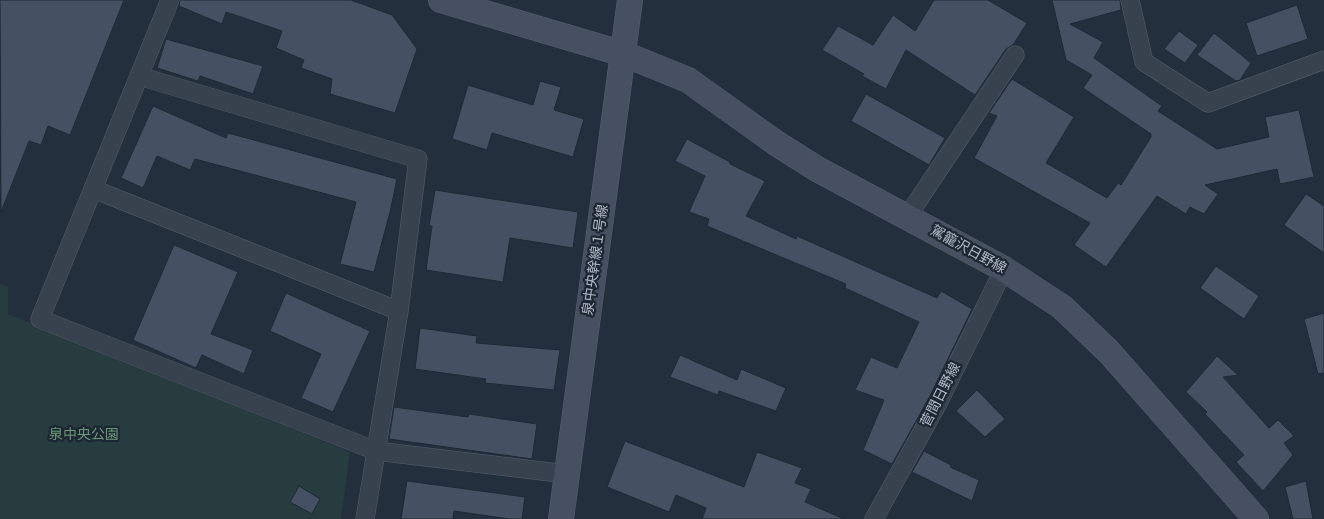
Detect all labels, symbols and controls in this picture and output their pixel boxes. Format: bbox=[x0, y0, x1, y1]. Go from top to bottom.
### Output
street label: 泉中央幹線１号線 bbox=[580, 203, 612, 317]
street label: 駕籠沢日野線 bbox=[927, 222, 1009, 278]
street label: 菅間日野線 bbox=[918, 360, 964, 430]
park label: 泉中央公園 bbox=[49, 427, 119, 443]

